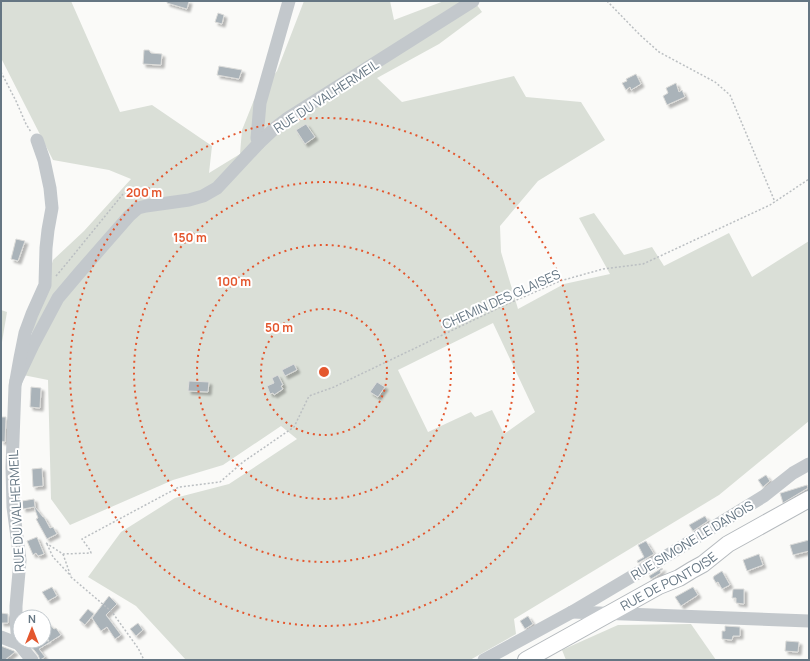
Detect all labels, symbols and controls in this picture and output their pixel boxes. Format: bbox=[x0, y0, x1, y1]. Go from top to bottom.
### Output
street label: RUE DU VALHERMEIL bbox=[270, 55, 382, 137]
text: 200 m bbox=[126, 184, 162, 201]
text: 150 m bbox=[173, 229, 207, 246]
street label: CHEMIN DES GLAISES bbox=[439, 265, 563, 333]
text: 100 m bbox=[217, 273, 251, 290]
text: 50 m bbox=[265, 319, 293, 336]
centre of rings bbox=[317, 365, 331, 379]
street label: RUE DU VALHERMEIL bbox=[4, 449, 28, 572]
street label: RUE SIMONE LE DANOIS bbox=[627, 496, 757, 584]
street label: RUE DE PONTOISE bbox=[617, 547, 721, 615]
north arrow bbox=[12, 609, 52, 649]
text: N bbox=[28, 611, 36, 626]

